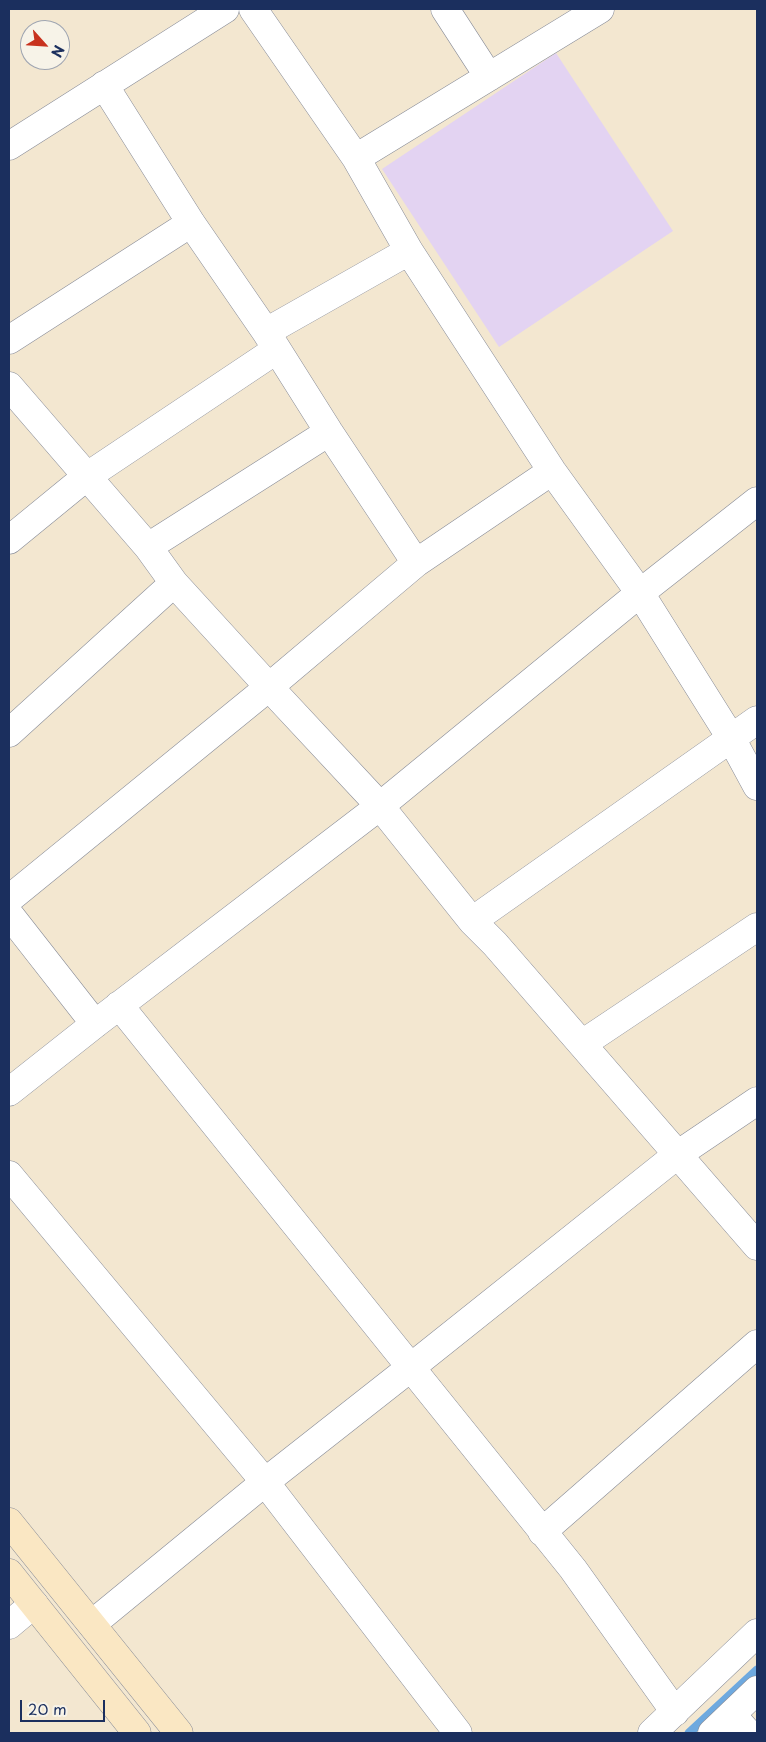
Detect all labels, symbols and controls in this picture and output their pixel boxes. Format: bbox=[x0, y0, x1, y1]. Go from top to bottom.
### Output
north arrow bbox=[20, 20, 70, 70]
text: N bbox=[46, 42, 70, 61]
scale bar bbox=[22, 1690, 108, 1722]
text: 20 m bbox=[28, 1697, 67, 1720]

